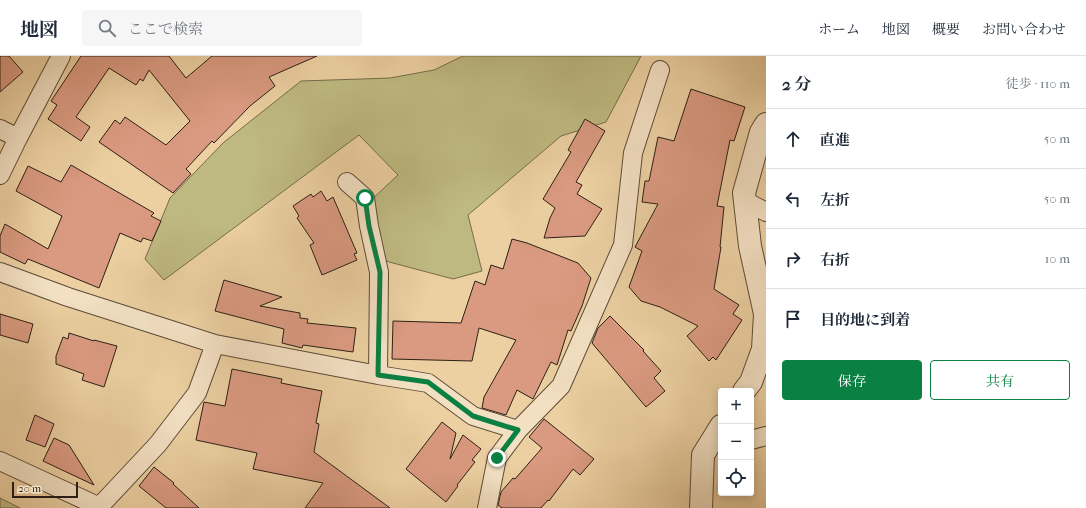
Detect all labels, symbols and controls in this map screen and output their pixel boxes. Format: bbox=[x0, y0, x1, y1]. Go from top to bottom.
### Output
search box bbox=[82, 10, 362, 46]
icon: search bbox=[96, 17, 118, 39]
text: 地図 bbox=[20, 19, 58, 41]
text: ここで検索 bbox=[128, 20, 203, 38]
text: ホーム bbox=[818, 21, 860, 38]
text: 地図 bbox=[882, 21, 910, 38]
text: 概要 bbox=[932, 21, 960, 38]
text: お問い合わせ bbox=[982, 21, 1066, 38]
text: 2 分 bbox=[782, 74, 811, 94]
text: 徒歩 · 110 m bbox=[1006, 76, 1070, 91]
icon: ahead bbox=[782, 128, 804, 150]
text: 直進 bbox=[820, 131, 850, 149]
text: 50 m bbox=[1044, 131, 1070, 146]
icon: left bbox=[782, 188, 804, 210]
route start bbox=[356, 189, 374, 207]
text: 左折 bbox=[820, 191, 850, 209]
text: 50 m bbox=[1044, 191, 1070, 206]
icon: right bbox=[782, 248, 804, 270]
text: 右折 bbox=[820, 251, 850, 269]
text: 10 m bbox=[1045, 251, 1070, 266]
icon: arrive bbox=[782, 308, 804, 330]
text: 目的地に到着 bbox=[820, 311, 910, 329]
button: 保存 bbox=[782, 360, 922, 400]
button: 共有 bbox=[930, 360, 1070, 400]
map controls bbox=[718, 388, 754, 496]
button: + bbox=[718, 388, 754, 424]
button: − bbox=[718, 424, 754, 460]
route end bbox=[488, 449, 506, 467]
button: locate bbox=[718, 460, 754, 496]
scale bar bbox=[12, 480, 78, 499]
text: 20 m bbox=[18, 482, 41, 495]

